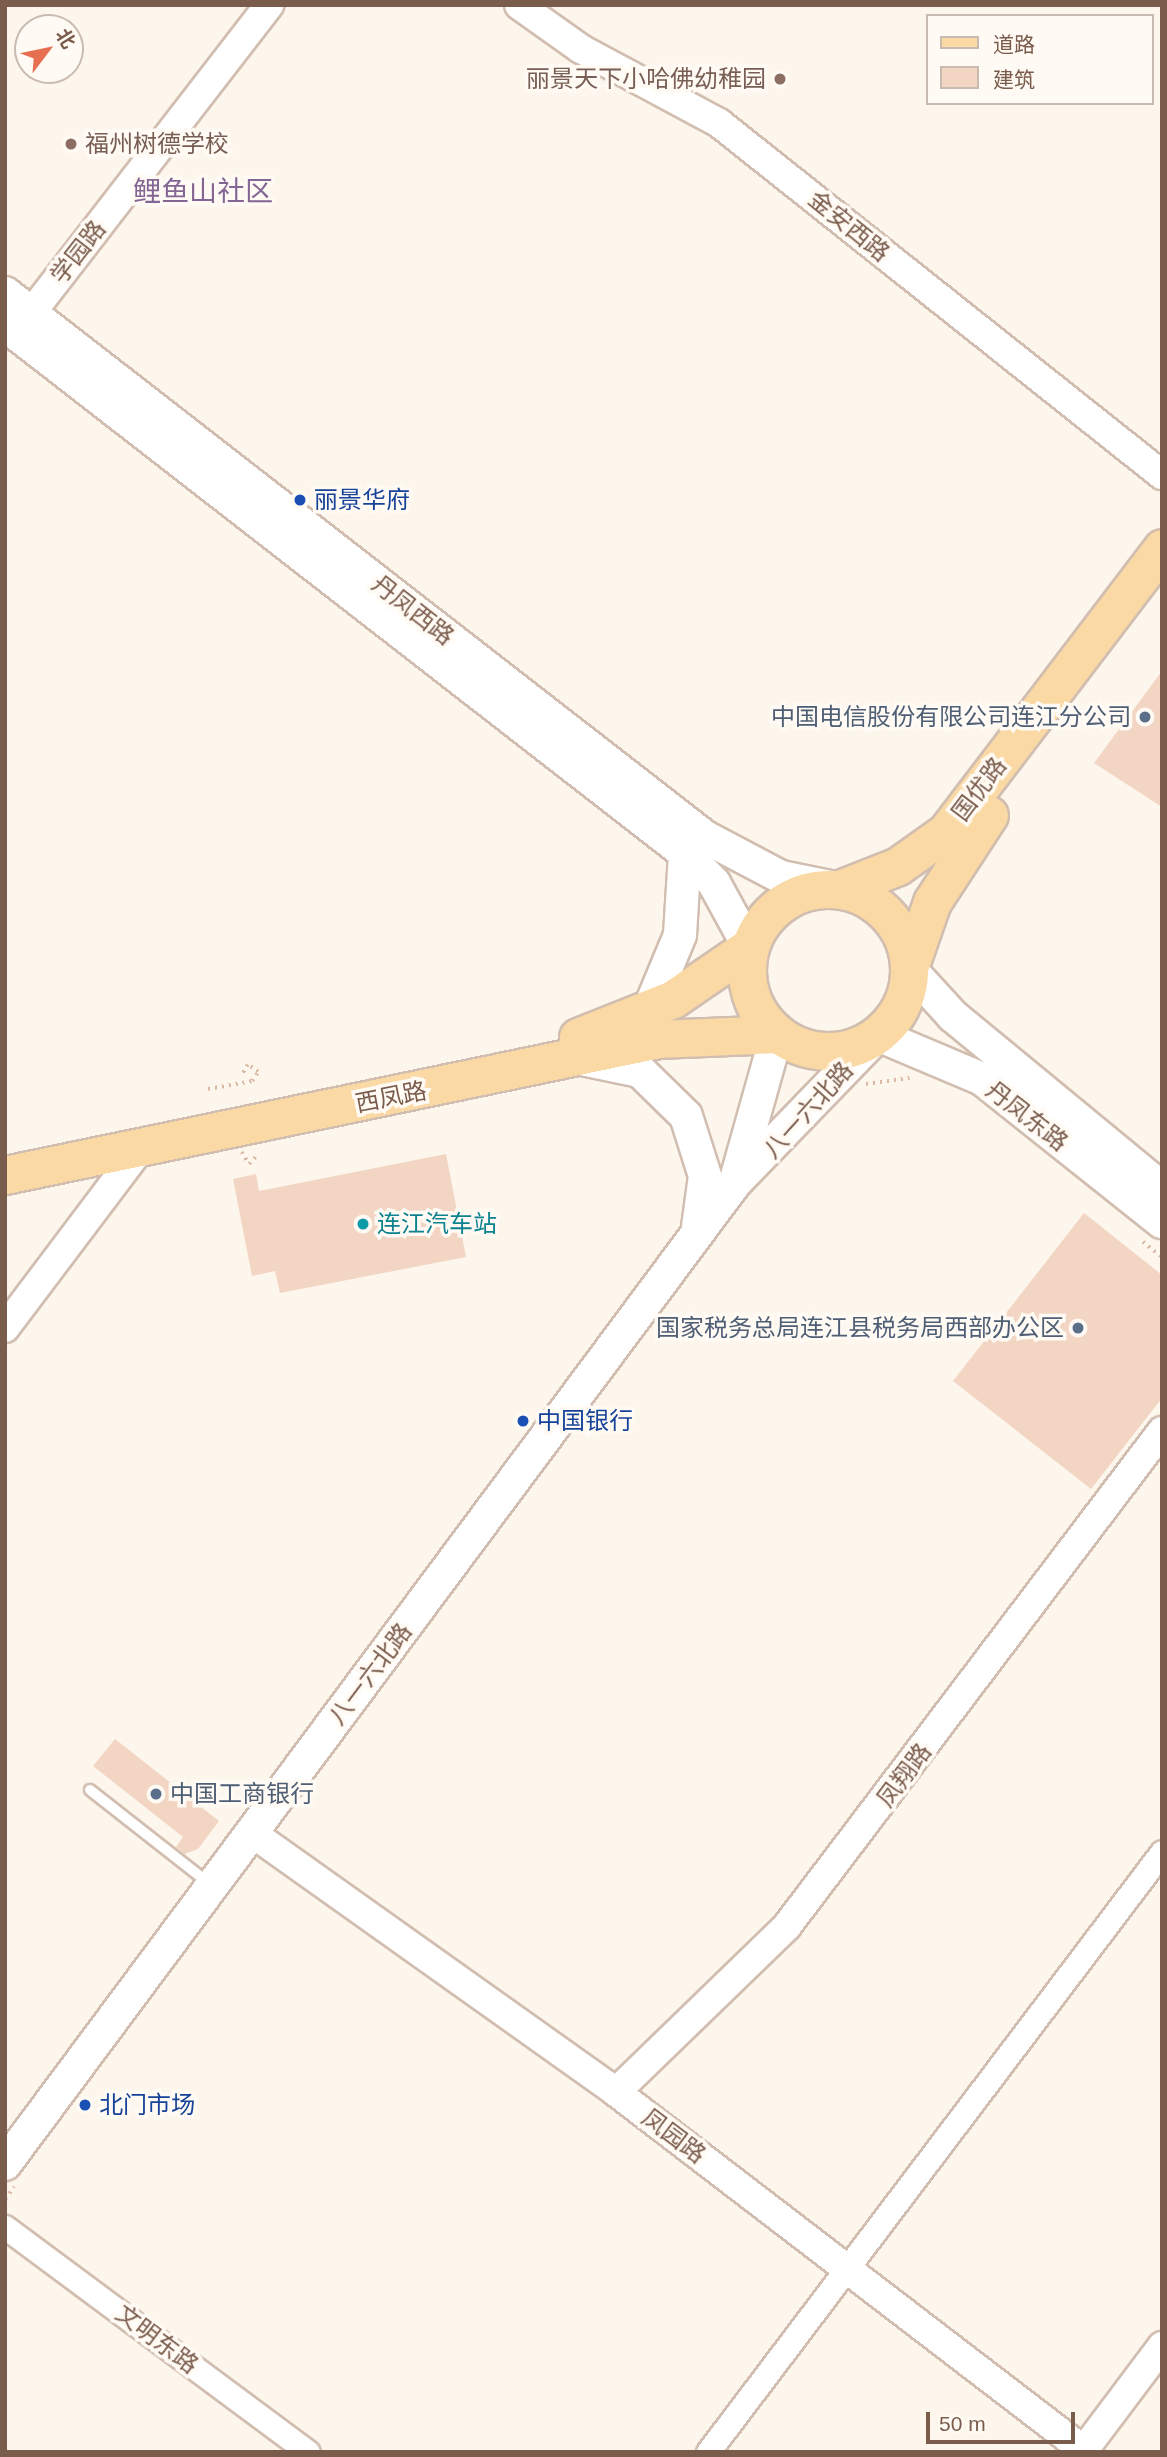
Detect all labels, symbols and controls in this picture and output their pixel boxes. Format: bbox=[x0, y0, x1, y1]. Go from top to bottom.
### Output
north arrow bbox=[14, 14, 84, 84]
legend bbox=[926, 14, 1153, 105]
text: 北 bbox=[52, 25, 79, 52]
text: 道路 bbox=[993, 33, 1035, 56]
place label: 丽景天下小哈佛幼稚园 bbox=[526, 65, 766, 93]
text: 建筑 bbox=[993, 68, 1035, 91]
marker: 丽景天下小哈佛幼稚园 bbox=[772, 71, 788, 87]
place label: 福州树德学校 bbox=[85, 130, 229, 158]
marker: 福州树德学校 bbox=[63, 136, 79, 152]
district label: 鲤鱼山社区 bbox=[133, 175, 273, 209]
street label: 金安西路 bbox=[803, 185, 895, 267]
street label: 学园路 bbox=[44, 215, 112, 289]
place label: 丽景华府 bbox=[314, 486, 410, 514]
marker: 丽景华府 bbox=[292, 492, 308, 508]
street label: 丹凤西路 bbox=[366, 569, 460, 651]
place label: 中国电信股份有限公司连江分公司 bbox=[771, 703, 1131, 731]
marker: 中国电信股份有限公司连江分公司 bbox=[1137, 709, 1153, 725]
street label: 国优路 bbox=[946, 752, 1012, 826]
street label: 八一六北路 bbox=[757, 1056, 859, 1164]
street label: 丹凤东路 bbox=[980, 1075, 1074, 1157]
street label: 西凤路 bbox=[353, 1076, 429, 1118]
place label: 连江汽车站 bbox=[377, 1210, 497, 1238]
marker: 连江汽车站 bbox=[355, 1216, 371, 1232]
place label: 国家税务总局连江县税务局西部办公区 bbox=[656, 1314, 1064, 1342]
marker: 国家税务总局连江县税务局西部办公区 bbox=[1070, 1320, 1086, 1336]
place label: 中国银行 bbox=[537, 1407, 633, 1435]
marker: 中国银行 bbox=[515, 1413, 531, 1429]
street label: 八一六北路 bbox=[322, 1617, 418, 1731]
street label: 凤翔路 bbox=[871, 1738, 937, 1812]
place label: 中国工商银行 bbox=[170, 1780, 314, 1808]
marker: 中国工商银行 bbox=[148, 1786, 164, 1802]
place label: 北门市场 bbox=[99, 2091, 195, 2119]
marker: 北门市场 bbox=[77, 2097, 93, 2113]
street label: 凤园路 bbox=[637, 2103, 711, 2169]
street label: 文明东路 bbox=[110, 2299, 204, 2379]
scale bar bbox=[929, 2398, 1078, 2442]
text: 50 m bbox=[939, 2412, 986, 2435]

